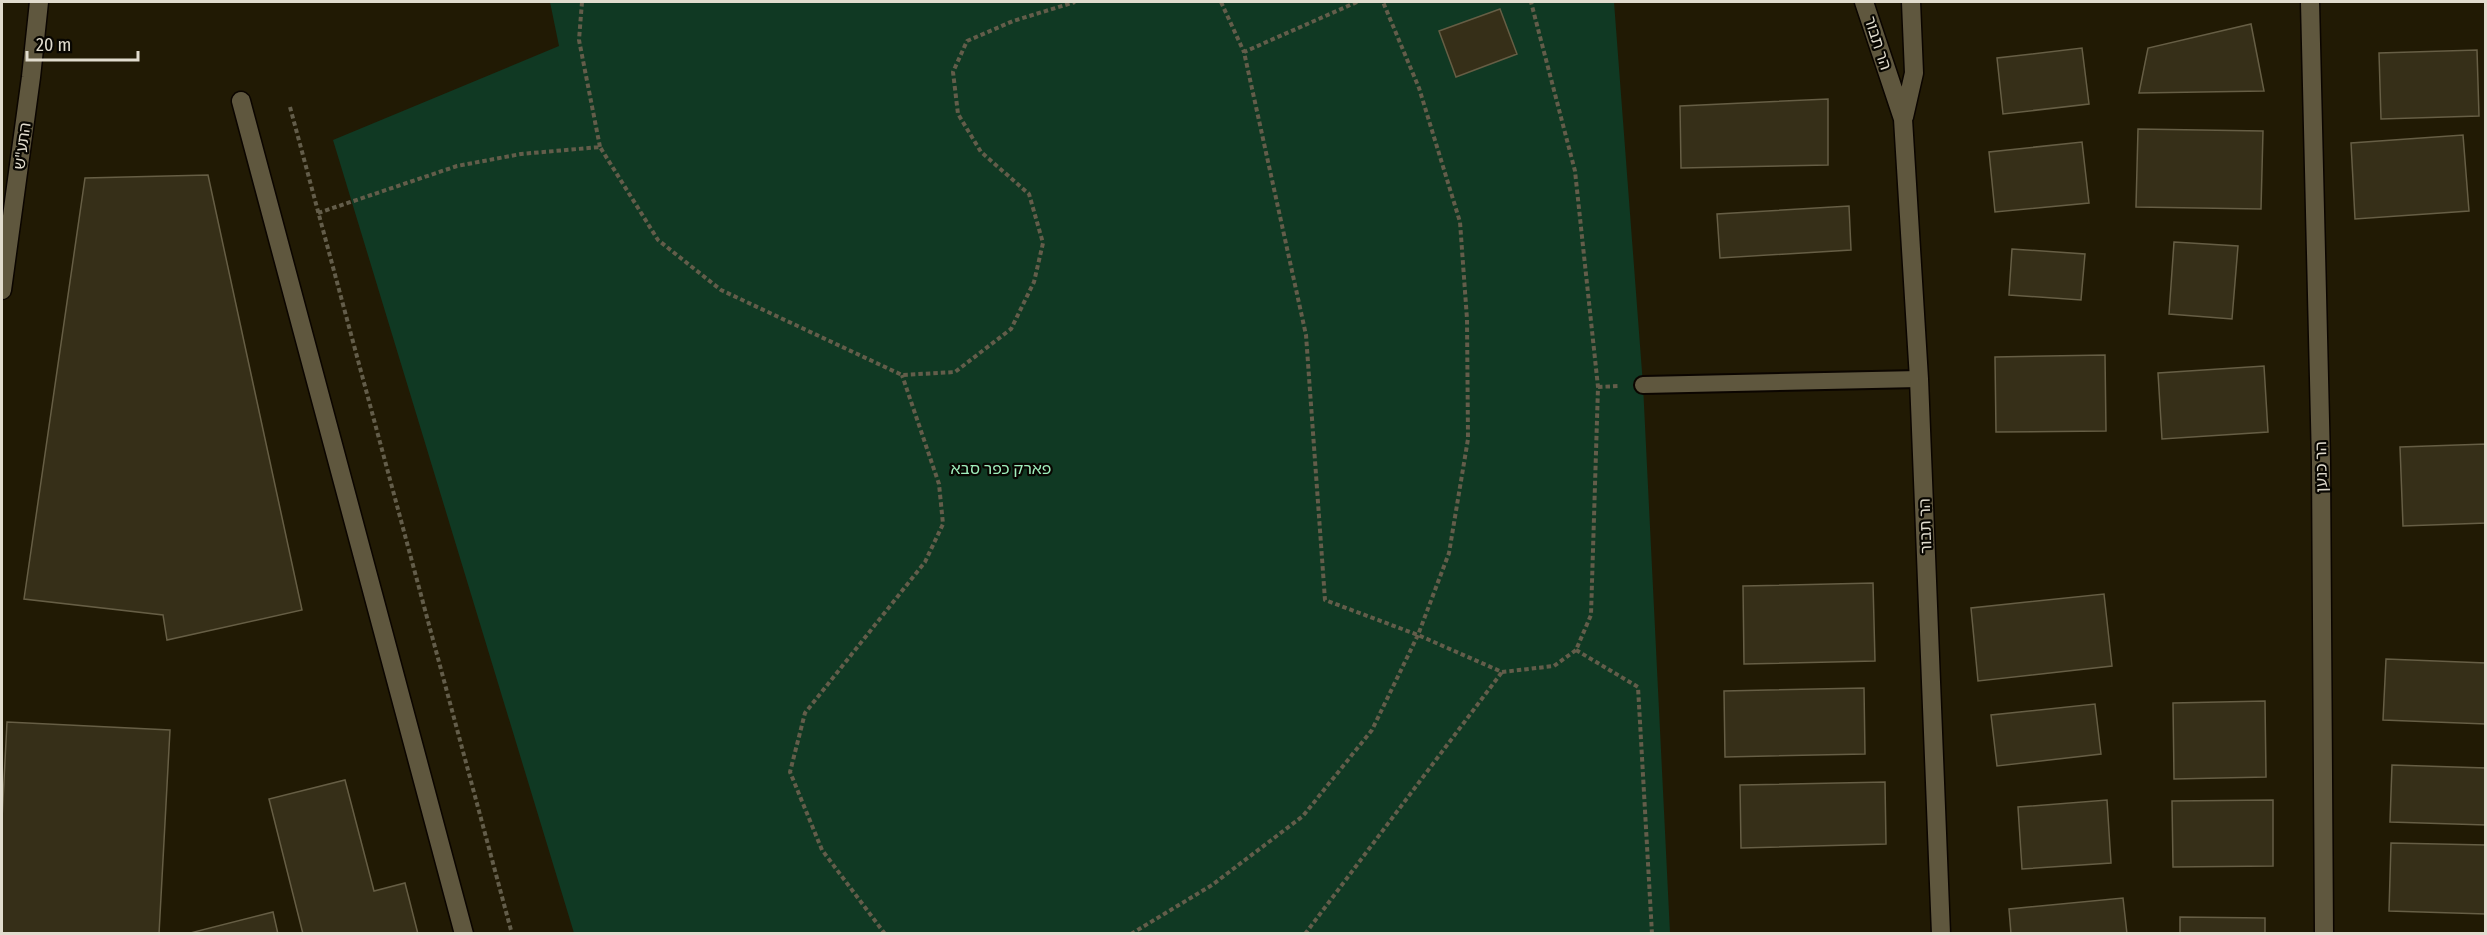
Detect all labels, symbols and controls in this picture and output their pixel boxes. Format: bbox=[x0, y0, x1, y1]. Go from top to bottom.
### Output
street label: הר תבור bbox=[1860, 14, 1896, 72]
scale bar bbox=[27, 24, 138, 62]
text: 20 m bbox=[36, 34, 71, 56]
street label: התע"ש bbox=[9, 121, 35, 171]
street label: הר כנען bbox=[2311, 441, 2331, 493]
park label: פארק כפר סבא bbox=[950, 459, 1052, 478]
street label: הר תבור bbox=[1915, 498, 1935, 554]

